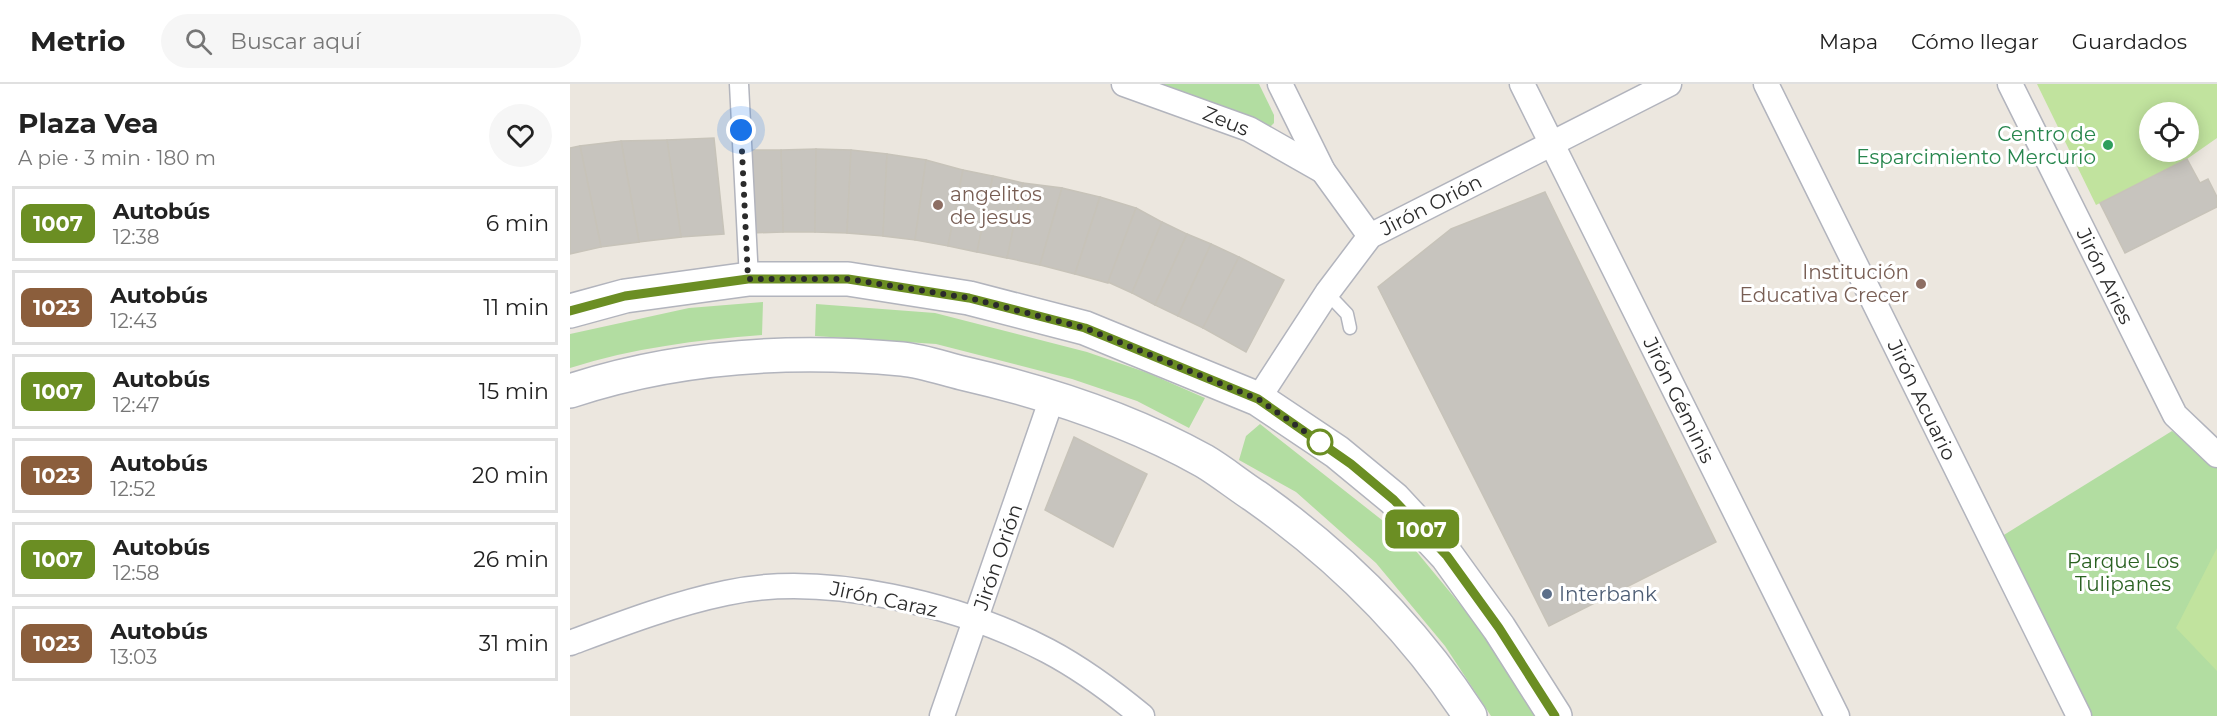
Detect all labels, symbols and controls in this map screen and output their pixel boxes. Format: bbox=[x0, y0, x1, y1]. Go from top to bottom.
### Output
search box bbox=[161, 14, 581, 68]
text: Metrio bbox=[30, 24, 125, 58]
icon: search bbox=[182, 25, 215, 58]
text: Buscar aquí bbox=[230, 28, 361, 55]
text: Mapa bbox=[1819, 29, 1878, 54]
text: Cómo llegar bbox=[1911, 29, 2039, 54]
text: Guardados bbox=[2072, 29, 2187, 54]
street label: Zeus bbox=[1199, 101, 1253, 141]
map controls bbox=[2139, 102, 2199, 162]
button: locate bbox=[2139, 102, 2199, 162]
button: heart bbox=[489, 104, 552, 167]
text: Plaza Vea bbox=[18, 106, 158, 140]
your location bbox=[726, 115, 756, 145]
place label: Centro de Esparcimiento Mercurio bbox=[1856, 122, 2096, 169]
marker: Centro de Esparcimiento Mercurio bbox=[2101, 138, 2115, 152]
text: A pie · 3 min · 180 m bbox=[18, 146, 216, 170]
street label: Jirón Orión bbox=[1375, 169, 1486, 241]
place label: angelitos de jesus bbox=[950, 182, 1042, 229]
text: Autobús bbox=[113, 198, 210, 225]
marker: angelitos de jesus bbox=[931, 198, 945, 212]
text: 6 min bbox=[486, 210, 549, 237]
text: 1007 bbox=[33, 211, 83, 236]
street label: Jirón Aries bbox=[2071, 223, 2139, 328]
text: 12:38 bbox=[113, 225, 160, 249]
place label: Institución Educativa Crecer bbox=[1740, 260, 1909, 307]
marker: Institución Educativa Crecer bbox=[1914, 277, 1928, 291]
text: Autobús bbox=[110, 282, 208, 309]
text: 11 min bbox=[483, 294, 549, 321]
text: 1023 bbox=[33, 295, 80, 320]
text: 12:43 bbox=[110, 309, 157, 333]
street label: Jirón Géminis bbox=[1638, 332, 1720, 467]
street label: Jirón Acuario bbox=[1882, 335, 1961, 464]
text: Autobús bbox=[113, 366, 210, 393]
text: 15 min bbox=[479, 378, 549, 405]
text: 1007 bbox=[33, 379, 83, 404]
text: 12:47 bbox=[113, 393, 160, 417]
unlabelled marker bbox=[1307, 429, 1333, 455]
text: Autobús bbox=[110, 450, 208, 477]
text: 20 min bbox=[472, 462, 549, 489]
text: 1023 bbox=[33, 463, 80, 488]
text: 12:52 bbox=[110, 477, 156, 501]
street label: Jirón Orión bbox=[968, 501, 1027, 614]
line badge: 1007 bbox=[1380, 510, 1464, 548]
text: 1007 bbox=[1397, 517, 1447, 542]
text: Autobús bbox=[113, 534, 210, 561]
text: 26 min bbox=[473, 546, 549, 573]
text: 1007 bbox=[33, 547, 83, 572]
park label: Parque Los Tulipanes bbox=[2067, 549, 2179, 596]
text: 12:58 bbox=[113, 561, 160, 585]
street label: Jirón Caraz bbox=[827, 576, 940, 622]
place label: Interbank bbox=[1559, 582, 1657, 606]
marker: Interbank bbox=[1540, 587, 1554, 601]
text: Autobús bbox=[110, 618, 208, 645]
text: 31 min bbox=[479, 630, 549, 657]
text: 1023 bbox=[33, 631, 80, 656]
text: 13:03 bbox=[110, 645, 157, 669]

